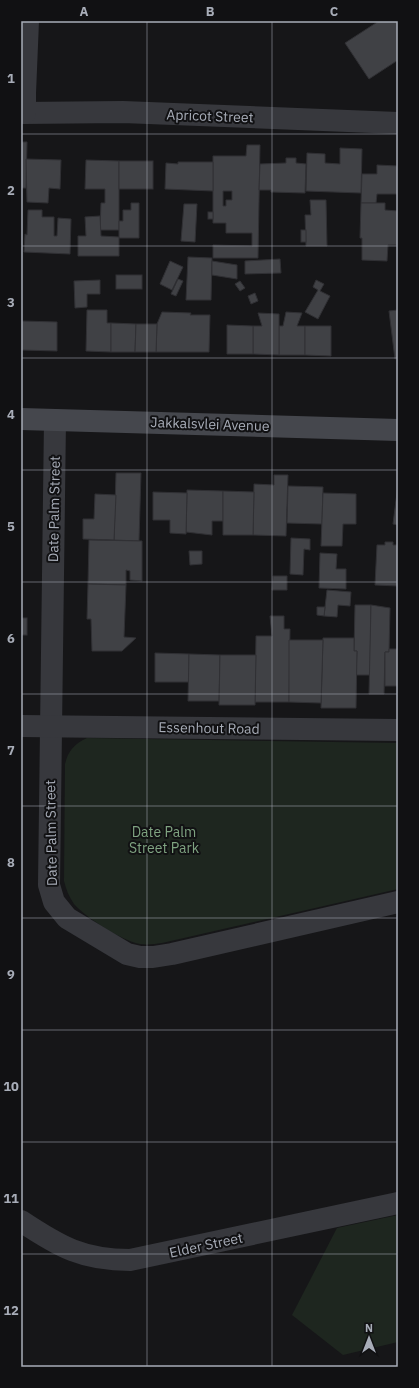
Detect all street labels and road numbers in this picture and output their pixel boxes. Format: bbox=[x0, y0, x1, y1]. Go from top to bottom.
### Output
street label: Apricot Street bbox=[166, 105, 254, 127]
street label: Jakkalsvlei Avenue bbox=[150, 413, 270, 435]
street label: Date Palm Street bbox=[44, 456, 64, 562]
street label: Essenhout Road bbox=[158, 718, 260, 738]
street label: Date Palm Street bbox=[41, 780, 61, 886]
street label: Elder Street bbox=[168, 1228, 244, 1262]

